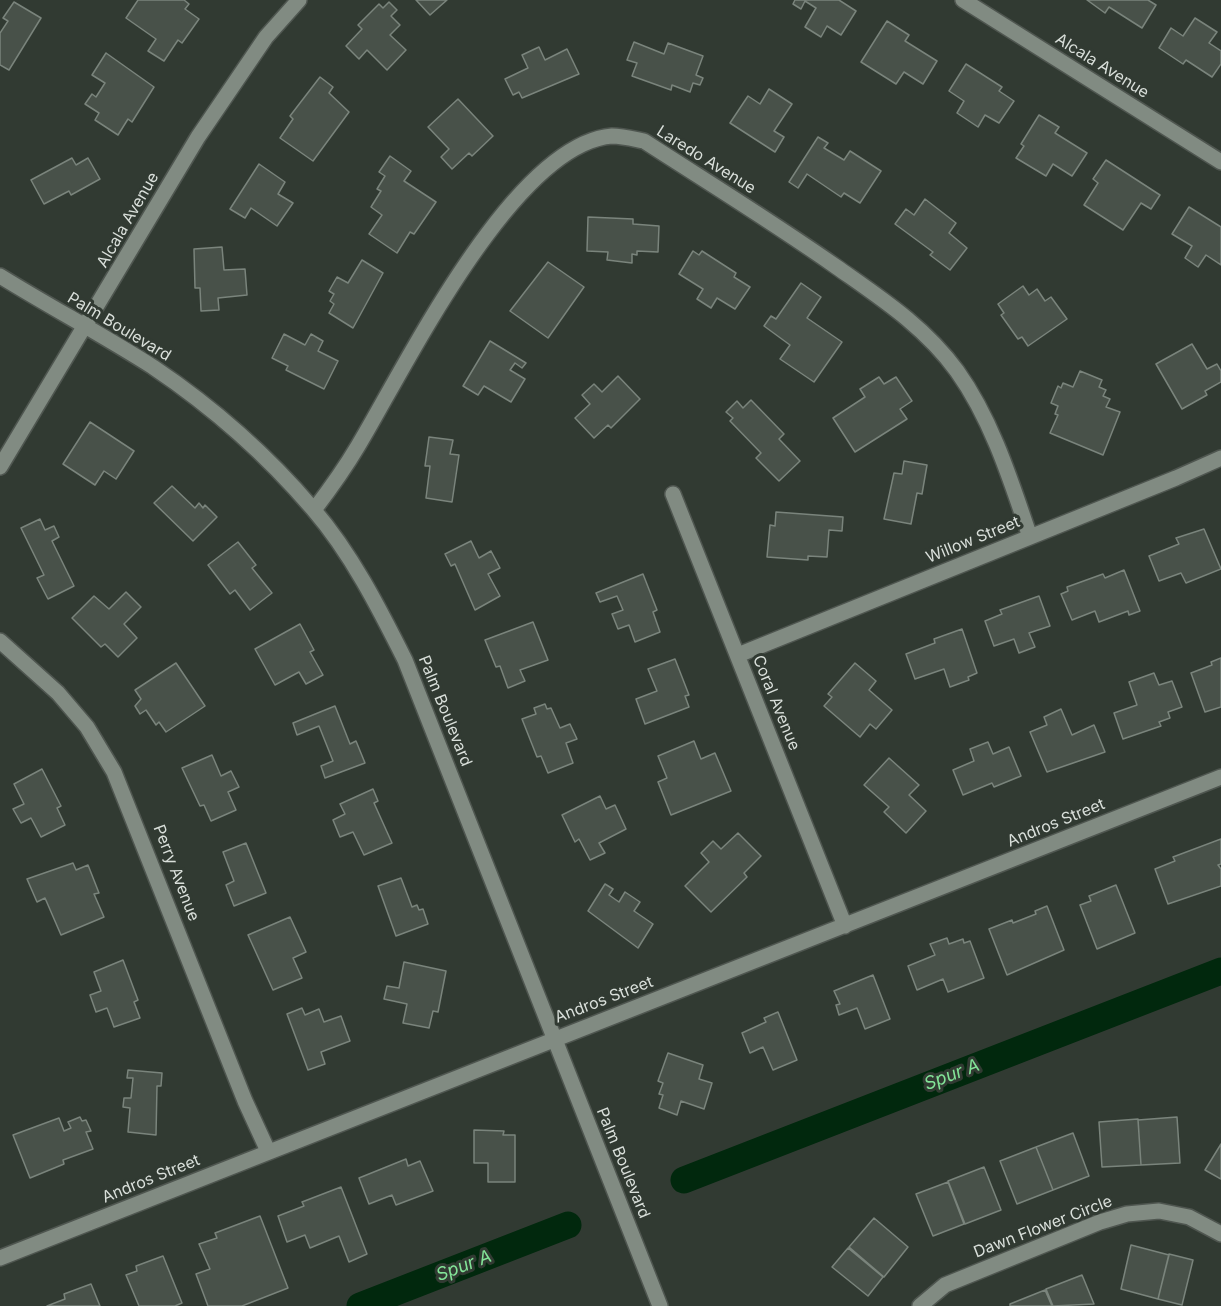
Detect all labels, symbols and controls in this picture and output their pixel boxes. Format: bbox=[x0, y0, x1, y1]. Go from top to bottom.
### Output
street label: Alcala Avenue bbox=[1052, 30, 1152, 102]
street label: Laredo Avenue bbox=[653, 122, 759, 198]
street label: Alcala Avenue bbox=[93, 169, 163, 271]
street label: Palm Boulevard bbox=[64, 289, 174, 365]
street label: Willow Street bbox=[923, 512, 1023, 568]
street label: Palm Boulevard bbox=[414, 653, 476, 769]
street label: Coral Avenue bbox=[748, 653, 804, 753]
street label: Andros Street bbox=[1004, 795, 1108, 851]
street label: Perry Avenue bbox=[149, 822, 203, 924]
street label: Andros Street bbox=[552, 972, 656, 1028]
water label: Spur A bbox=[921, 1055, 983, 1095]
street label: Palm Boulevard bbox=[592, 1105, 654, 1221]
street label: Andros Street bbox=[99, 1151, 203, 1207]
street label: Dawn Flower Circle bbox=[971, 1192, 1115, 1262]
water label: Spur A bbox=[433, 1246, 495, 1286]

